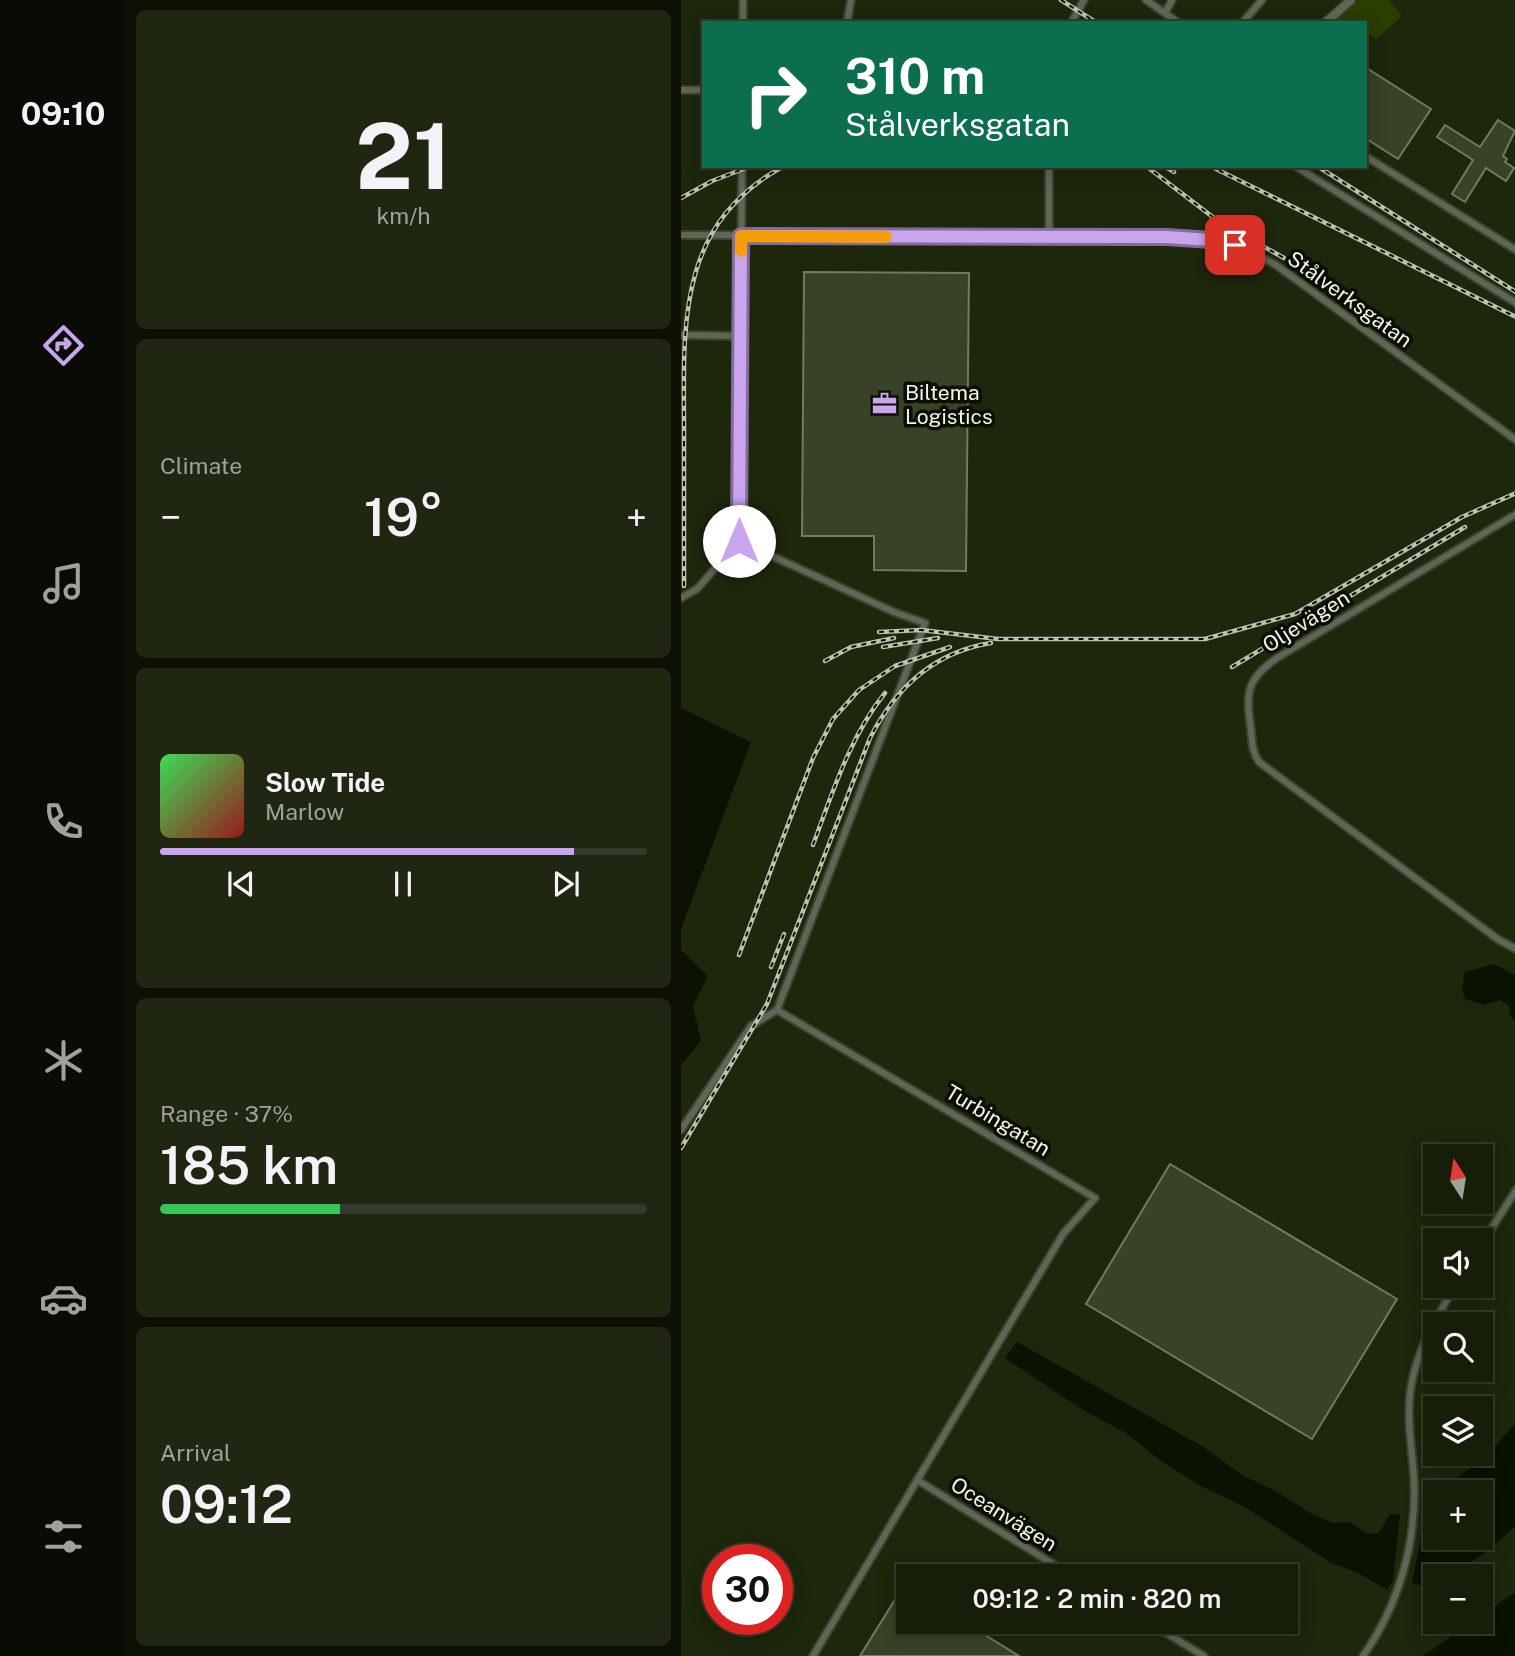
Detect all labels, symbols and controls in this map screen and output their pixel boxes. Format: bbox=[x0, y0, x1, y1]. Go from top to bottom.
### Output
text: 310 m bbox=[845, 47, 985, 105]
icon: right bbox=[730, 49, 821, 140]
text: 09:10 bbox=[21, 95, 105, 132]
text: 21 bbox=[355, 103, 452, 209]
text: Stålverksgatan bbox=[845, 106, 1070, 143]
text: km/h bbox=[376, 202, 431, 229]
pin bbox=[1205, 215, 1265, 275]
icon: arrive bbox=[1216, 226, 1254, 264]
street label: Stålverksgatan bbox=[1283, 245, 1417, 353]
icon: directions bbox=[39, 321, 88, 370]
place label: Biltema Logistics bbox=[905, 380, 993, 429]
office icon: Biltema Logistics bbox=[871, 390, 899, 418]
text: Climate bbox=[160, 452, 242, 479]
text: 19° bbox=[364, 487, 443, 548]
text: − bbox=[160, 495, 181, 540]
text: + bbox=[626, 495, 647, 540]
position arrow bbox=[702, 504, 776, 578]
icon: music bbox=[39, 559, 88, 608]
street label: Oljevägen bbox=[1258, 585, 1354, 657]
text: Slow Tide bbox=[265, 767, 385, 798]
icon: phone bbox=[39, 797, 88, 846]
text: Marlow bbox=[265, 798, 344, 825]
icon: previous bbox=[222, 865, 260, 903]
icon: pause bbox=[384, 865, 422, 903]
icon: next bbox=[547, 865, 585, 903]
icon: climate bbox=[39, 1036, 88, 1085]
street label: Turbingatan bbox=[941, 1079, 1055, 1161]
text: Range · 37% bbox=[160, 1100, 293, 1127]
text: 185 km bbox=[160, 1135, 338, 1196]
north arrow bbox=[1423, 1144, 1493, 1214]
map controls bbox=[1423, 1144, 1493, 1634]
button: sound bbox=[1423, 1228, 1493, 1298]
icon: car bbox=[39, 1274, 88, 1323]
button: search bbox=[1423, 1312, 1493, 1382]
button: layers bbox=[1423, 1396, 1493, 1466]
text: Arrival bbox=[160, 1439, 231, 1466]
street label: Oceanvägen bbox=[946, 1471, 1062, 1557]
text: 09:12 bbox=[160, 1474, 293, 1535]
button: + bbox=[1423, 1480, 1493, 1550]
icon: filters bbox=[39, 1512, 88, 1561]
speed limit sign: 30 bbox=[702, 1544, 793, 1635]
button: − bbox=[1423, 1564, 1493, 1634]
text: 09:12 · 2 min · 820 m bbox=[973, 1583, 1221, 1614]

